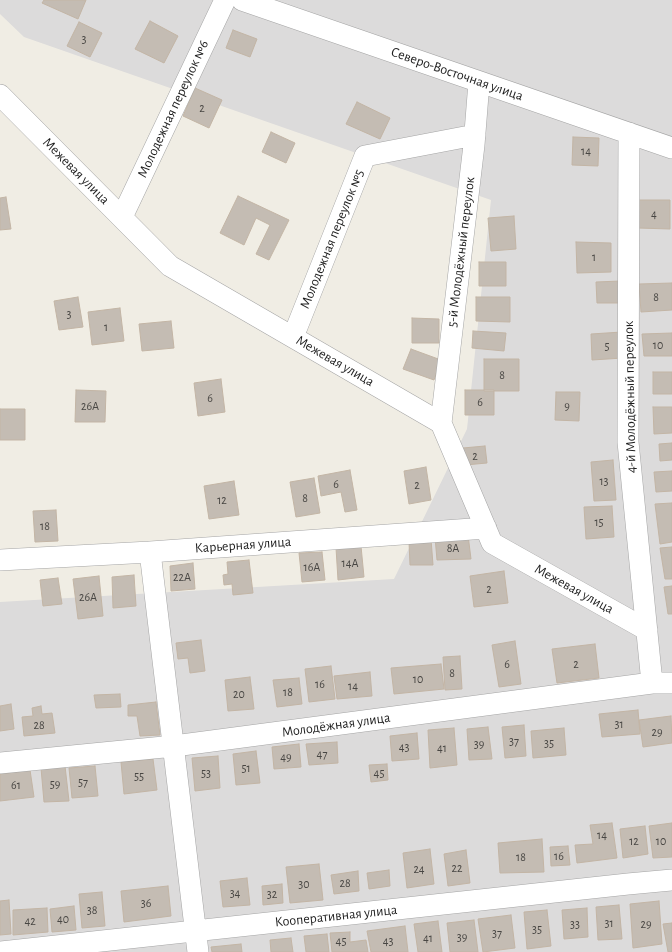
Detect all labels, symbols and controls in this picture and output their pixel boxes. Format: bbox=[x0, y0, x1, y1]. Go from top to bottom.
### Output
house number: 3 bbox=[82, 32, 86, 46]
street label: Молодежная переулок №6 bbox=[134, 38, 212, 180]
street label: Северо-Восточная улица bbox=[389, 43, 525, 105]
house number: 2 bbox=[199, 101, 205, 115]
street label: Межевая улица bbox=[39, 134, 113, 208]
house number: 14 bbox=[581, 144, 591, 158]
street label: Молодежная переулок №5 bbox=[296, 167, 368, 311]
street label: 5-й Молодёжный переулок bbox=[443, 176, 479, 328]
house number: 4 bbox=[651, 207, 657, 221]
house number: 1 bbox=[592, 250, 596, 264]
house number: 8 bbox=[653, 290, 659, 304]
house number: 3 bbox=[67, 307, 71, 321]
house number: 1 bbox=[104, 320, 108, 334]
street label: 4-й Молодёжный переулок bbox=[620, 321, 640, 473]
street label: Межевая улица bbox=[293, 332, 377, 390]
house number: 10 bbox=[653, 338, 663, 352]
house number: 5 bbox=[604, 339, 610, 353]
house number: 8 bbox=[499, 368, 505, 382]
house number: 6 bbox=[207, 391, 213, 405]
house number: 6 bbox=[477, 395, 483, 409]
house number: 26А bbox=[81, 399, 99, 413]
house number: 9 bbox=[564, 399, 570, 413]
house number: 2 bbox=[472, 449, 478, 463]
house number: 13 bbox=[599, 474, 609, 488]
house number: 6 bbox=[333, 477, 339, 491]
house number: 2 bbox=[414, 478, 420, 492]
house number: 8 bbox=[302, 491, 308, 505]
house number: 12 bbox=[217, 493, 227, 507]
house number: 15 bbox=[594, 515, 604, 529]
house number: 18 bbox=[40, 519, 50, 533]
street label: Карьерная улица bbox=[194, 533, 292, 557]
house number: 8А bbox=[447, 541, 459, 555]
house number: 14А bbox=[342, 556, 358, 570]
house number: 16А bbox=[304, 560, 320, 574]
street label: Межевая улица bbox=[532, 560, 616, 618]
house number: 22А bbox=[173, 570, 191, 584]
house number: 2 bbox=[486, 582, 492, 596]
house number: 26А bbox=[79, 590, 97, 604]
house number: 6 bbox=[504, 657, 510, 671]
house number: 2 bbox=[573, 657, 579, 671]
house number: 8 bbox=[449, 666, 455, 680]
house number: 10 bbox=[413, 672, 423, 686]
house number: 16 bbox=[315, 677, 325, 691]
house number: 14 bbox=[348, 679, 358, 693]
house number: 18 bbox=[283, 685, 293, 699]
house number: 20 bbox=[233, 687, 245, 701]
street label: Молодёжная улица bbox=[281, 709, 391, 741]
house number: 31 bbox=[614, 717, 624, 731]
house number: 28 bbox=[33, 718, 45, 732]
house number: 29 bbox=[651, 725, 663, 739]
house number: 37 bbox=[509, 734, 519, 748]
house number: 35 bbox=[544, 736, 554, 750]
house number: 39 bbox=[474, 737, 484, 751]
house number: 43 bbox=[399, 740, 409, 754]
house number: 41 bbox=[437, 741, 447, 755]
house number: 47 bbox=[317, 747, 327, 761]
house number: 49 bbox=[280, 750, 292, 764]
house number: 51 bbox=[241, 761, 251, 775]
house number: 53 bbox=[201, 766, 211, 780]
house number: 45 bbox=[374, 766, 384, 780]
house number: 55 bbox=[134, 769, 144, 783]
house number: 57 bbox=[78, 775, 88, 789]
house number: 59 bbox=[50, 777, 60, 791]
house number: 61 bbox=[11, 778, 21, 792]
house number: 14 bbox=[597, 828, 607, 842]
house number: 12 bbox=[629, 834, 639, 848]
house number: 10 bbox=[656, 834, 666, 848]
house number: 16 bbox=[554, 849, 564, 863]
house number: 18 bbox=[516, 850, 526, 864]
house number: 22 bbox=[452, 861, 462, 875]
house number: 24 bbox=[413, 862, 425, 876]
house number: 28 bbox=[339, 876, 351, 890]
house number: 30 bbox=[298, 877, 310, 891]
house number: 34 bbox=[230, 886, 240, 900]
house number: 32 bbox=[267, 887, 277, 901]
house number: 36 bbox=[141, 896, 151, 910]
street label: Кооперативная улица bbox=[274, 901, 398, 931]
house number: 38 bbox=[87, 903, 97, 917]
house number: 40 bbox=[57, 912, 69, 926]
house number: 42 bbox=[24, 914, 36, 928]
house number: 31 bbox=[604, 916, 614, 930]
house number: 33 bbox=[570, 917, 580, 931]
house number: 29 bbox=[640, 917, 652, 931]
house number: 35 bbox=[532, 922, 542, 936]
house number: 37 bbox=[492, 926, 502, 940]
house number: 39 bbox=[457, 930, 467, 944]
house number: 41 bbox=[423, 931, 433, 945]
house number: 45 bbox=[336, 934, 346, 948]
house number: 43 bbox=[383, 934, 393, 948]

